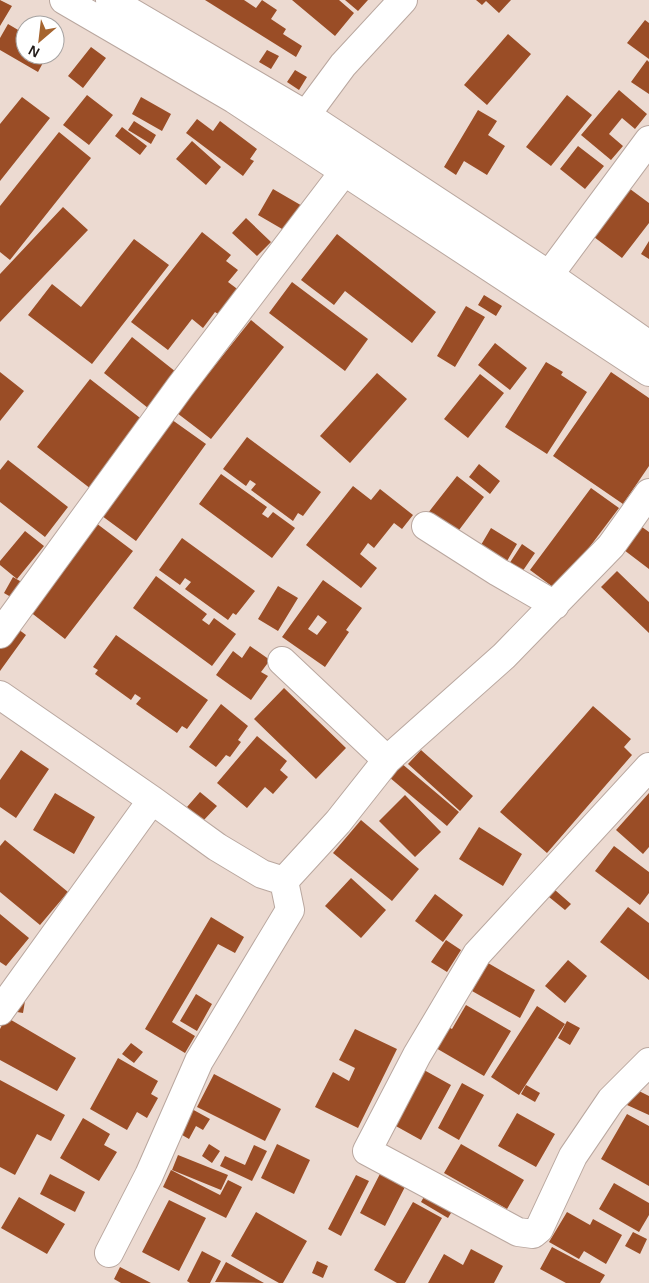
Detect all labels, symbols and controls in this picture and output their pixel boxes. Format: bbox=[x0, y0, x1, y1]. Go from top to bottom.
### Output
north arrow bbox=[15, 15, 65, 65]
text: N bbox=[26, 42, 42, 61]

